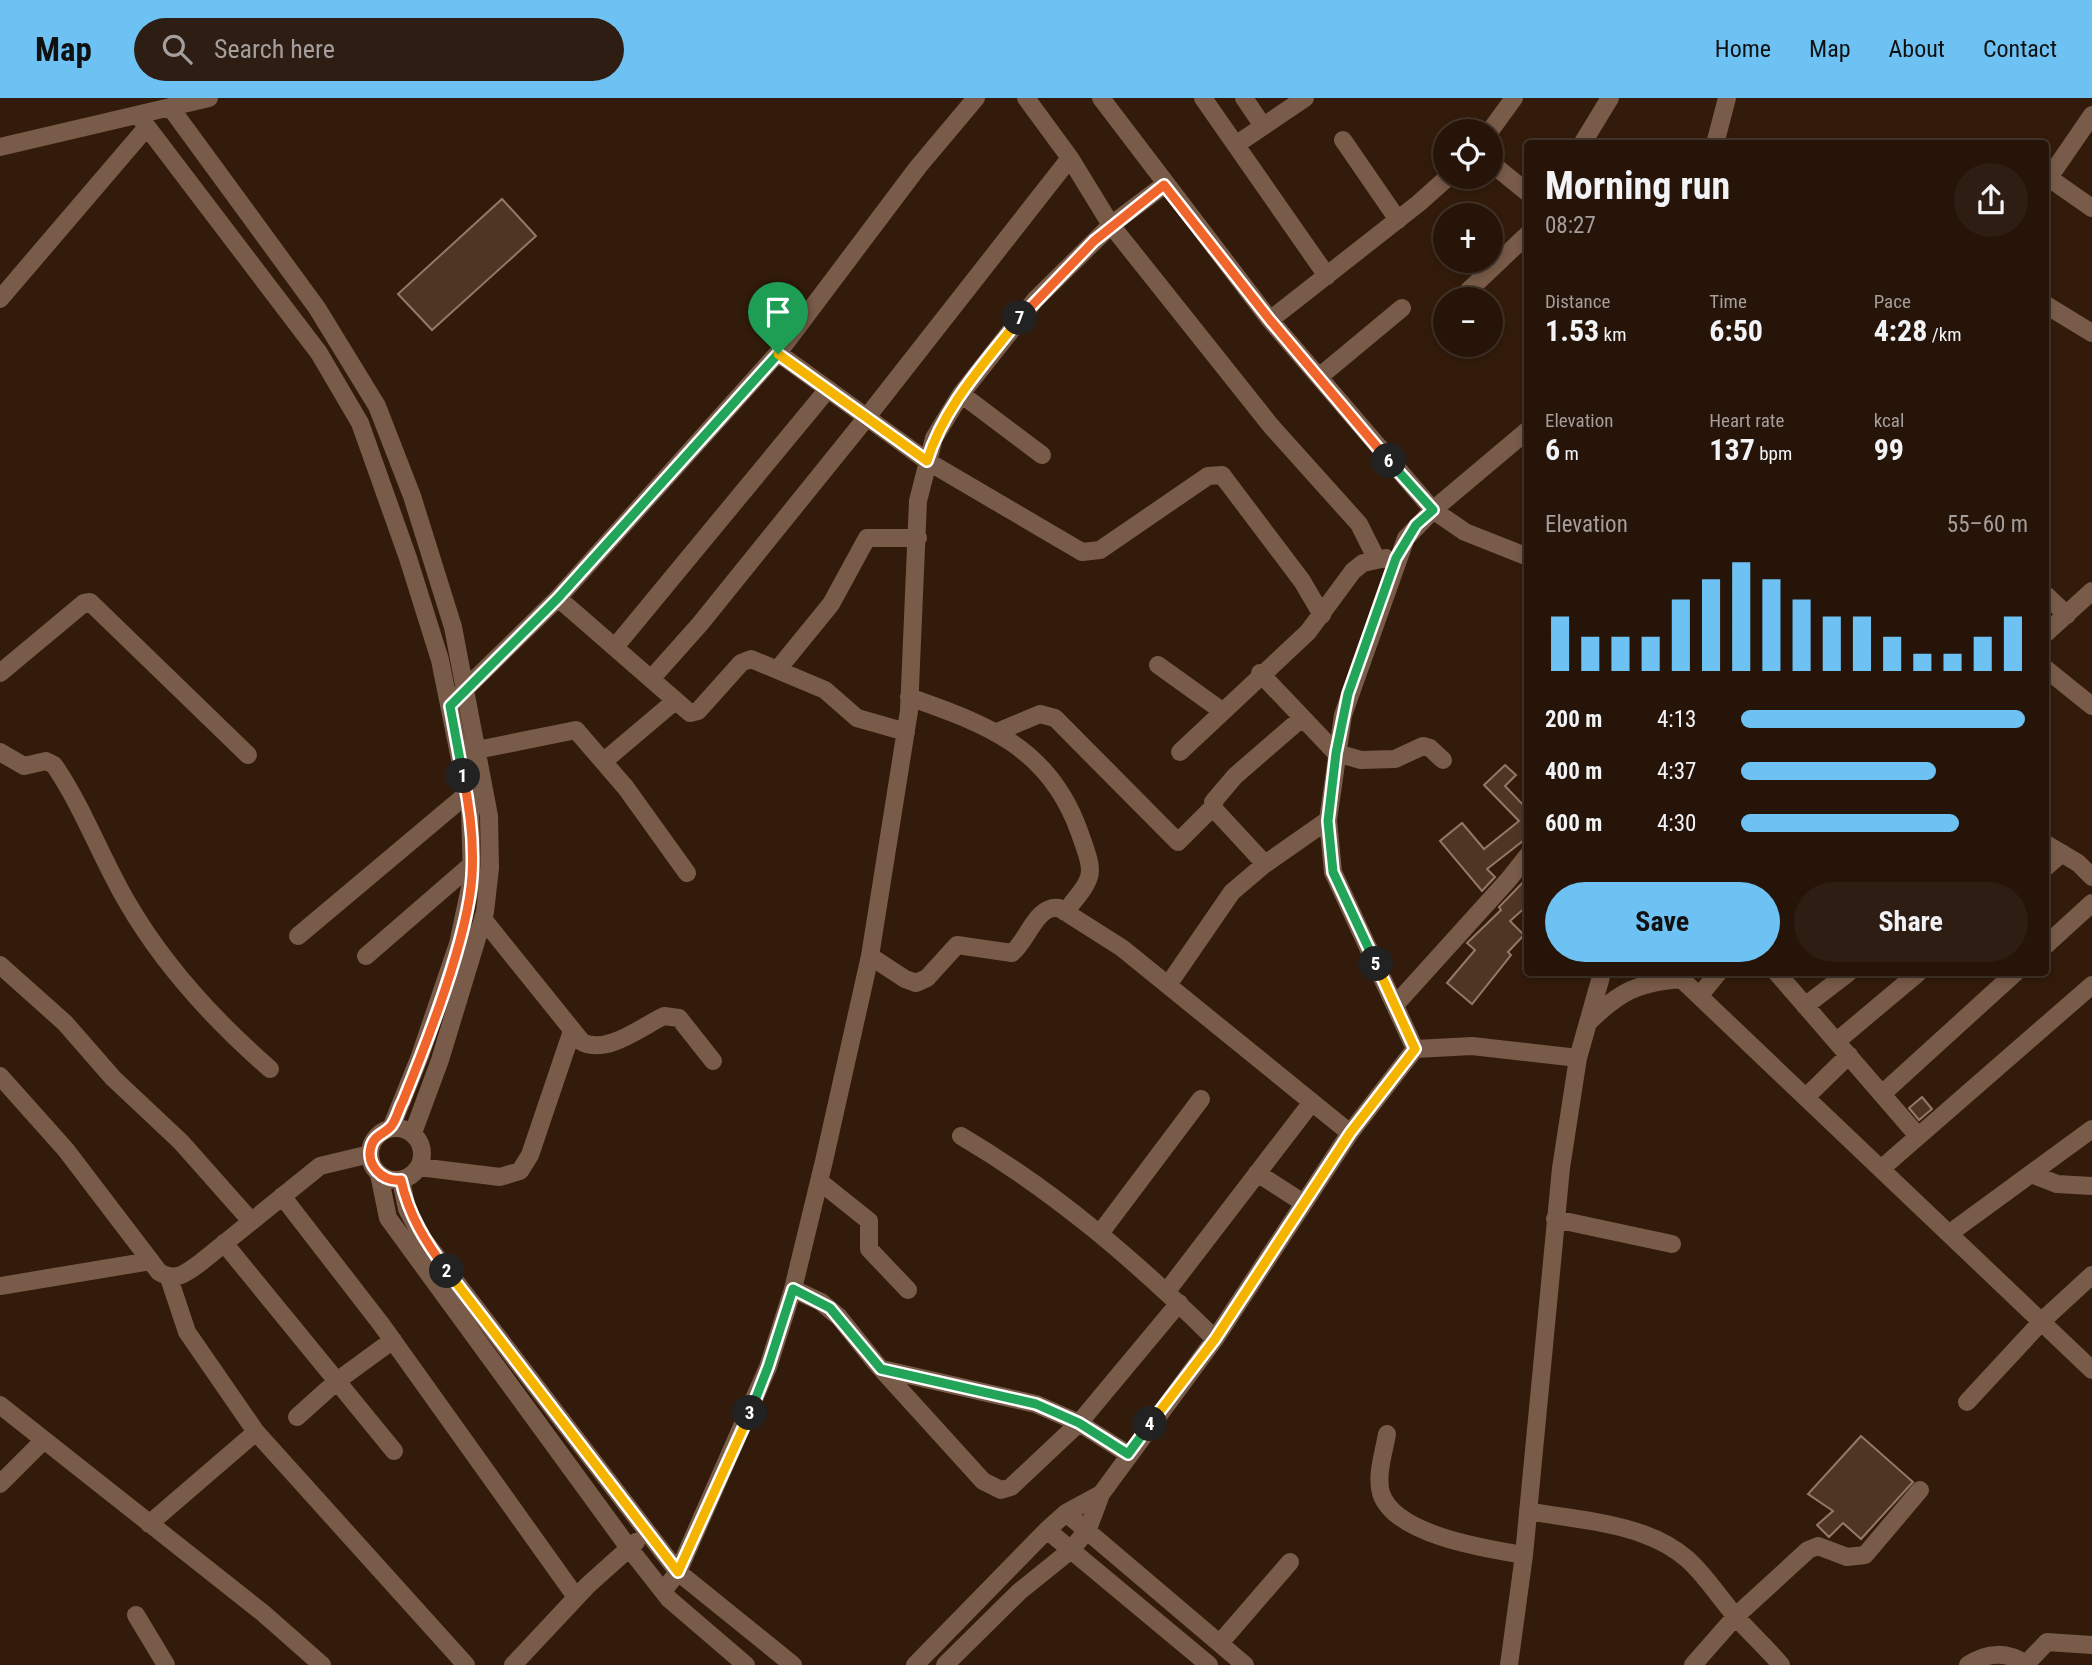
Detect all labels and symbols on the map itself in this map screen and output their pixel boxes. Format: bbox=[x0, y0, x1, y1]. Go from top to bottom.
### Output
pin bbox=[748, 282, 808, 354]
pin: 7 bbox=[1002, 300, 1038, 336]
pin: 6 bbox=[1372, 444, 1406, 478]
pin: 1 bbox=[446, 758, 480, 794]
pin: 5 bbox=[1358, 946, 1394, 982]
pin: 2 bbox=[430, 1254, 464, 1288]
pin: 3 bbox=[732, 1396, 768, 1430]
pin: 4 bbox=[1132, 1406, 1168, 1442]

